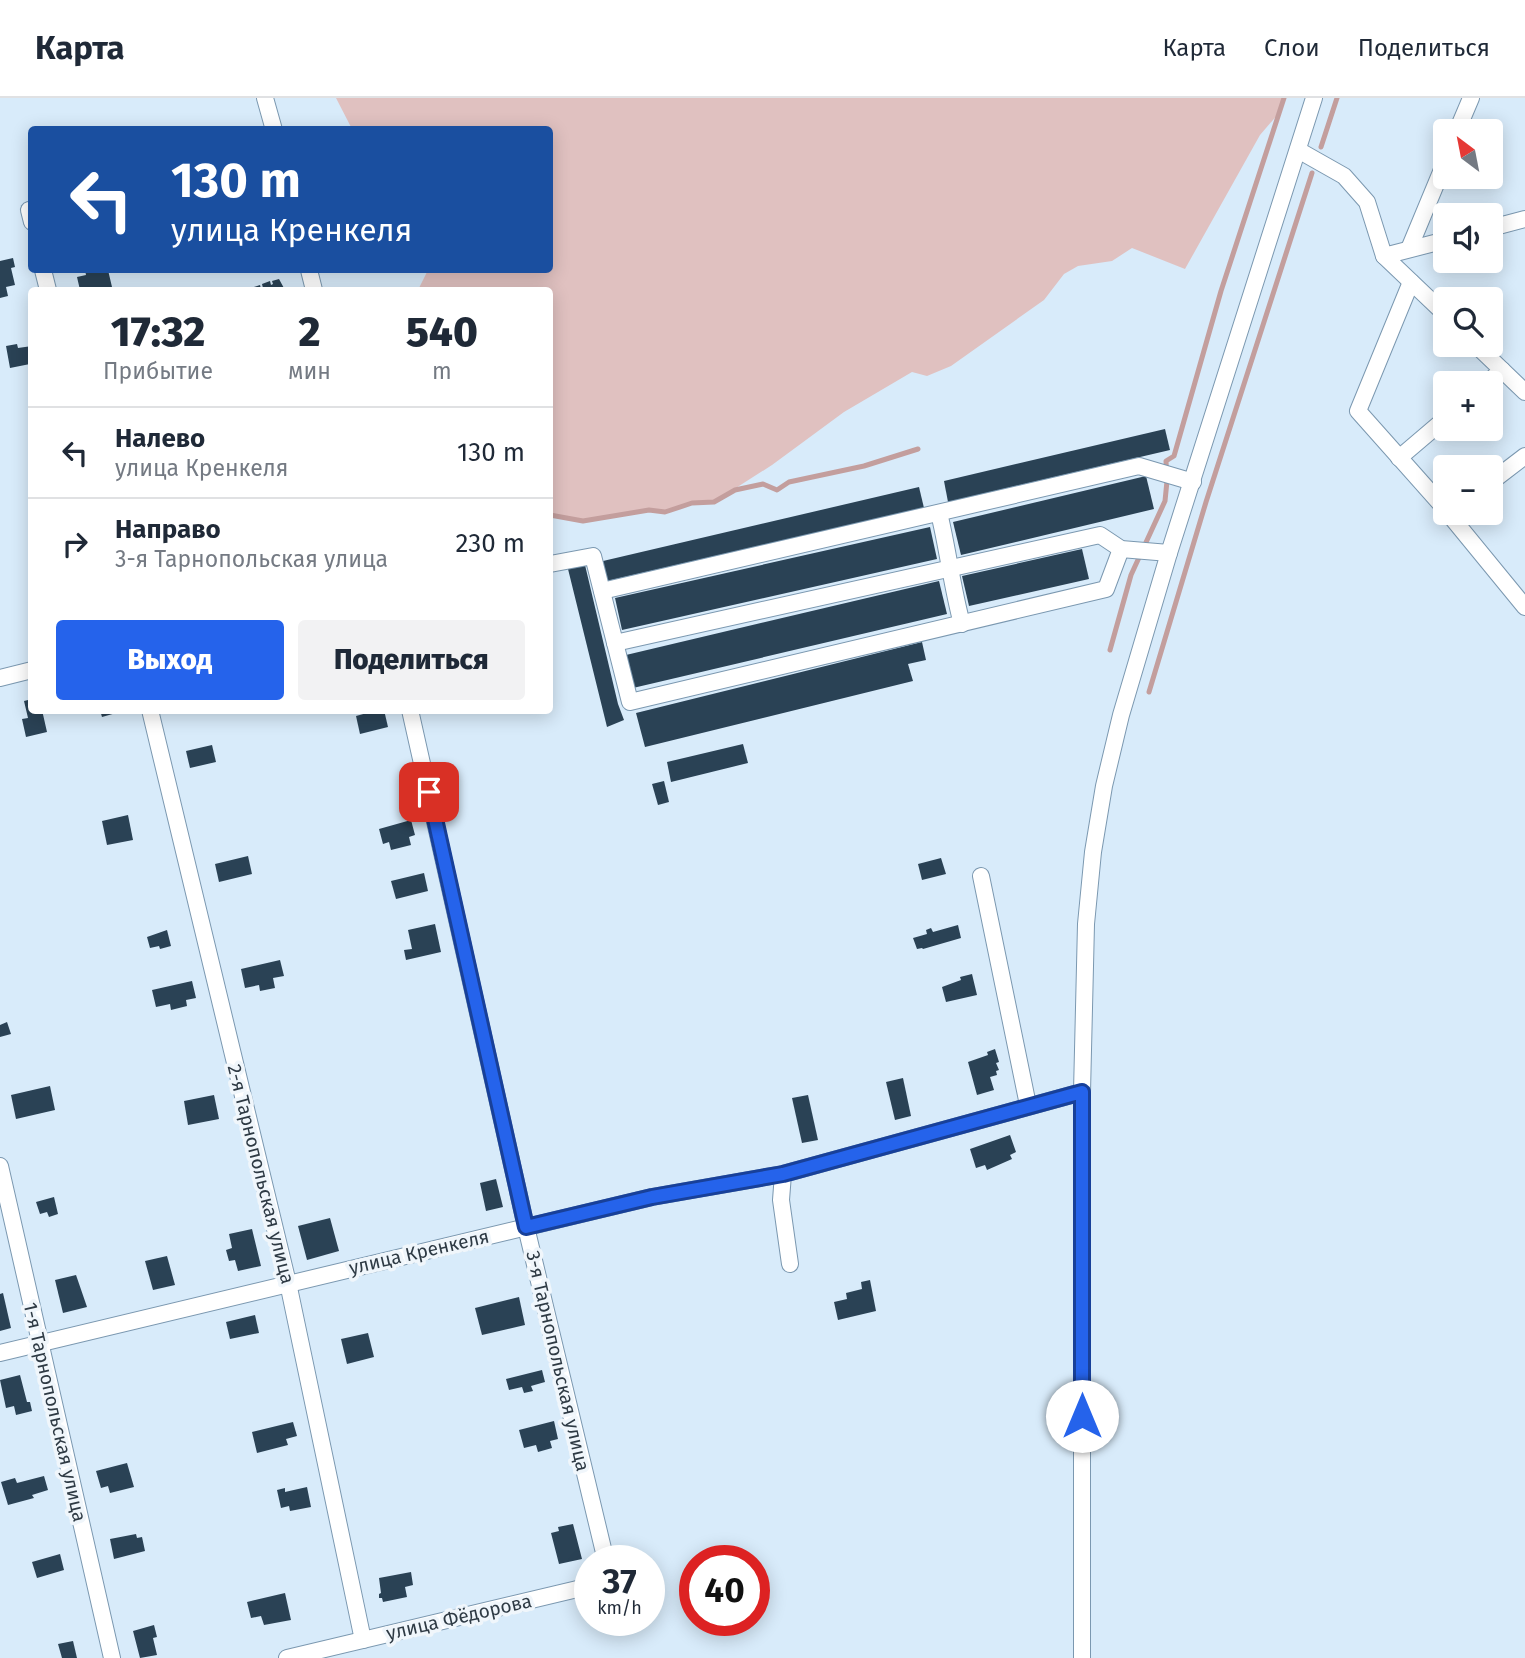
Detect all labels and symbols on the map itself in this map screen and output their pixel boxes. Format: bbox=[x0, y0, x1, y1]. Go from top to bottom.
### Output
north arrow bbox=[1433, 119, 1503, 189]
pin bbox=[399, 762, 459, 822]
street label: 2-я Тарнопольская улица bbox=[223, 1062, 299, 1286]
street label: улица Кренкеля bbox=[347, 1225, 491, 1279]
street label: 3-я Тарнопольская улица bbox=[521, 1249, 595, 1473]
street label: 1-я Тарнопольская улица bbox=[19, 1300, 91, 1524]
position arrow bbox=[1045, 1379, 1119, 1453]
speed limit sign: 40 bbox=[679, 1545, 770, 1636]
street label: улица Фёдорова bbox=[384, 1589, 534, 1645]

